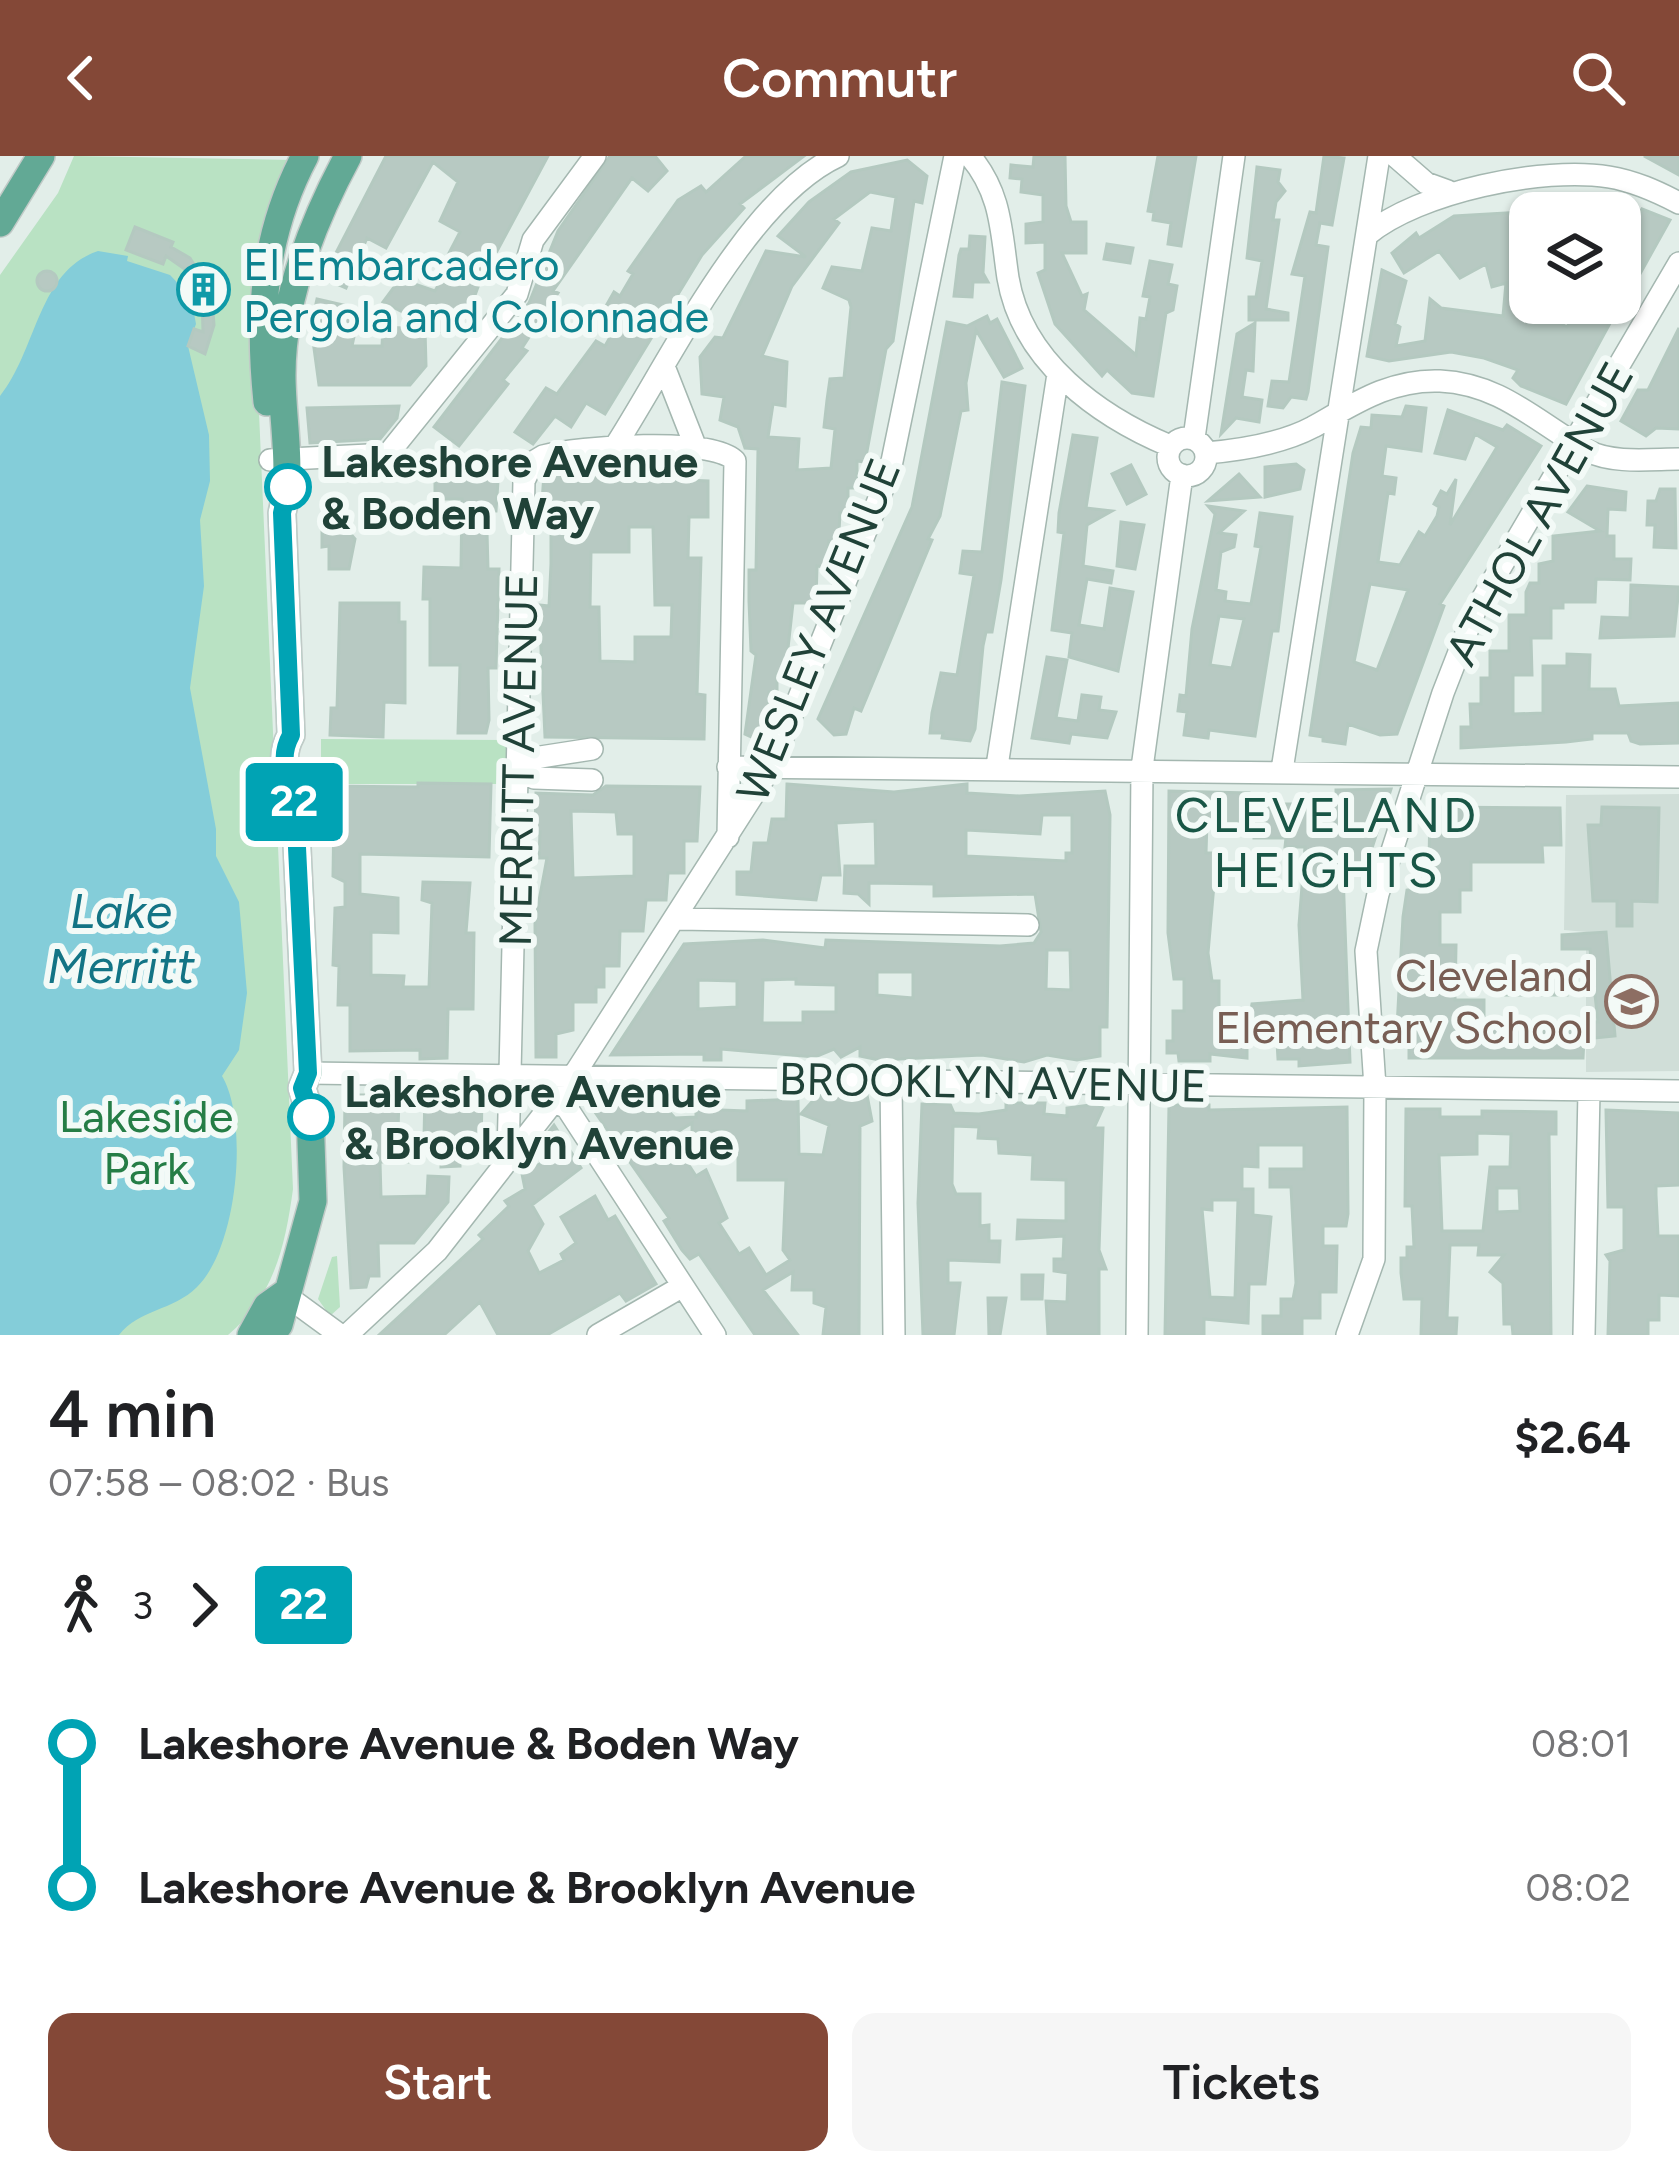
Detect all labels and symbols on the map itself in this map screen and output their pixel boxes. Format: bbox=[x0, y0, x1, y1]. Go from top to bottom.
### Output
place label: El Embarcadero Pergola and Colonnade bbox=[243, 237, 709, 343]
building icon: El Embarcadero Pergola and Colonnade bbox=[176, 262, 232, 318]
street label: ATHOL AVENUE bbox=[1434, 352, 1644, 674]
place label: Lakeshore Avenue & Boden Way bbox=[321, 434, 698, 540]
street label: WESLEY AVENUE bbox=[725, 450, 911, 810]
marker: Lakeshore Avenue & Boden Way bbox=[266, 465, 310, 509]
street label: MERRITT AVENUE bbox=[488, 573, 548, 947]
line badge: 22 bbox=[240, 763, 348, 841]
district label: CLEVELAND HEIGHTS bbox=[1175, 786, 1479, 899]
water label: Lake Merritt bbox=[47, 882, 195, 995]
place label: Cleveland Elementary School bbox=[1215, 948, 1593, 1054]
school or university icon: Cleveland Elementary School bbox=[1604, 973, 1660, 1029]
street label: BROOKLYN AVENUE bbox=[778, 1051, 1208, 1113]
place label: Lakeshore Avenue & Brooklyn Avenue bbox=[344, 1064, 734, 1170]
park label: Lakeside Park bbox=[59, 1089, 233, 1195]
marker: Lakeshore Avenue & Brooklyn Avenue bbox=[289, 1095, 333, 1139]

